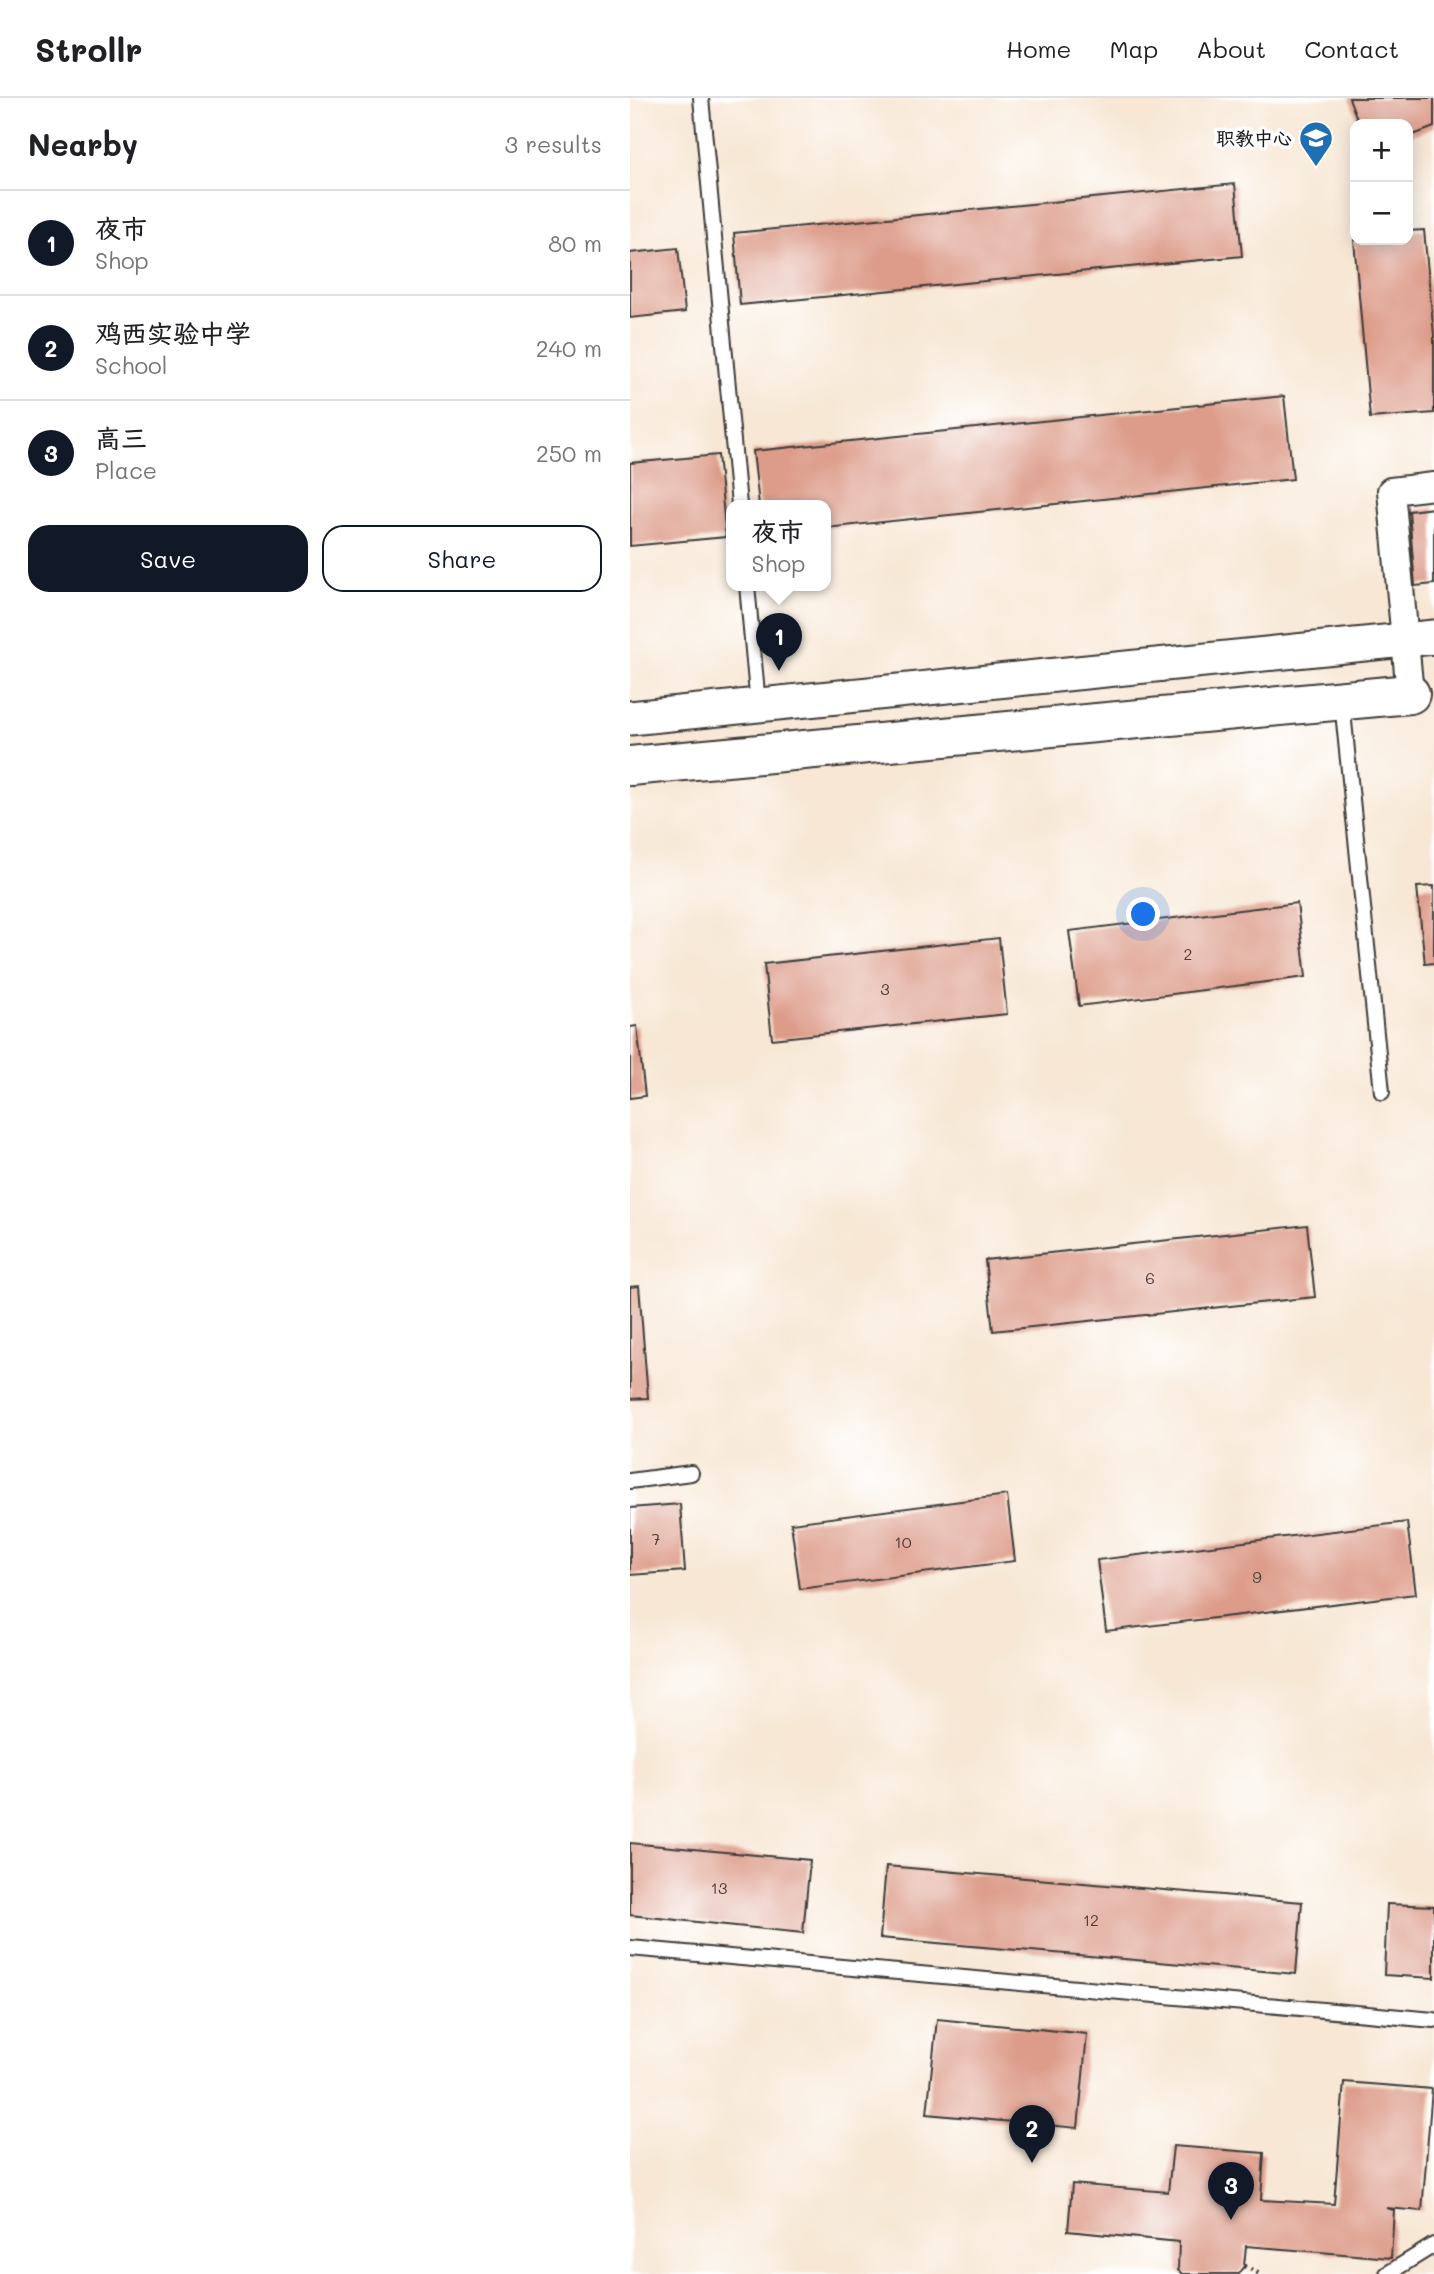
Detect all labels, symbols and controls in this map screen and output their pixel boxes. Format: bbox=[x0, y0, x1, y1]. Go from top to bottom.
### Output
text: Strollr bbox=[35, 27, 143, 70]
text: Home bbox=[1006, 33, 1071, 64]
text: Map bbox=[1109, 33, 1158, 64]
text: About bbox=[1196, 33, 1266, 64]
text: Contact bbox=[1304, 33, 1399, 64]
school or university icon: 职教中心 bbox=[1297, 119, 1335, 168]
map controls bbox=[1350, 119, 1413, 245]
button: + bbox=[1350, 119, 1413, 182]
text: Nearby bbox=[28, 124, 138, 164]
place label: 职教中心 bbox=[1216, 125, 1292, 150]
text: 3 results bbox=[505, 129, 602, 159]
button: − bbox=[1350, 182, 1413, 245]
text: 夜市 bbox=[95, 211, 147, 245]
text: 1 bbox=[46, 228, 56, 258]
text: 80 m bbox=[548, 228, 602, 258]
text: Shop bbox=[95, 245, 149, 275]
text: 鸡西实验中学 bbox=[95, 316, 251, 350]
text: 2 bbox=[45, 333, 57, 363]
text: 240 m bbox=[536, 333, 602, 363]
text: School bbox=[95, 350, 168, 380]
text: 高三 bbox=[95, 421, 147, 455]
text: 3 bbox=[44, 438, 58, 468]
text: 250 m bbox=[536, 438, 602, 468]
text: Place bbox=[95, 455, 157, 485]
popup bbox=[726, 500, 831, 591]
text: 夜市 bbox=[752, 514, 804, 548]
button: Save bbox=[28, 525, 308, 592]
button: Share bbox=[322, 525, 602, 592]
text: Shop bbox=[752, 548, 805, 578]
pin: 1 bbox=[756, 613, 802, 671]
your location bbox=[1126, 897, 1160, 931]
house number: 2 bbox=[1184, 943, 1192, 964]
house number: 3 bbox=[880, 978, 890, 999]
house number: 6 bbox=[1145, 1267, 1155, 1288]
house number: 7 bbox=[652, 1528, 661, 1549]
house number: 10 bbox=[894, 1531, 912, 1552]
house number: 9 bbox=[1252, 1566, 1262, 1587]
house number: 13 bbox=[711, 1877, 727, 1898]
house number: 12 bbox=[1083, 1909, 1099, 1930]
pin: 2 bbox=[1009, 2105, 1055, 2163]
pin: 3 bbox=[1208, 2162, 1254, 2220]

